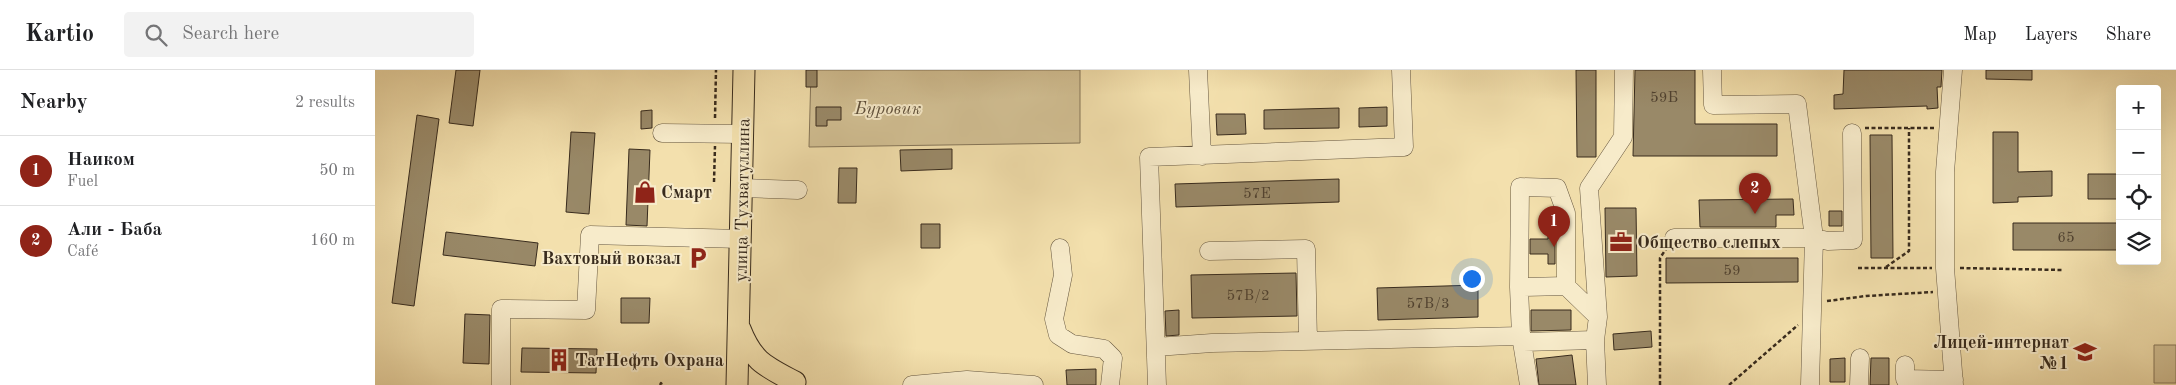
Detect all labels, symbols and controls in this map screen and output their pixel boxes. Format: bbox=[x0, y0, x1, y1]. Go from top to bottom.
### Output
search box bbox=[124, 12, 474, 57]
icon: search bbox=[142, 21, 170, 49]
text: Kartio bbox=[25, 23, 94, 47]
text: Search here bbox=[182, 25, 279, 44]
text: Map bbox=[1963, 26, 1997, 44]
text: Layers bbox=[2025, 26, 2077, 44]
text: Share bbox=[2105, 26, 2151, 44]
map controls bbox=[2116, 85, 2161, 265]
button: + bbox=[2116, 85, 2161, 130]
house number: 59Б bbox=[1650, 91, 1678, 106]
text: Nearby bbox=[20, 92, 88, 113]
text: 2 results bbox=[295, 95, 355, 111]
park label: Буровик bbox=[854, 100, 921, 118]
street label: улица Тухватуллина bbox=[733, 118, 753, 282]
button: − bbox=[2116, 130, 2161, 175]
text: Наиком bbox=[67, 151, 135, 170]
text: 1 bbox=[31, 163, 41, 179]
text: 50 m bbox=[319, 163, 355, 179]
pin: 2 bbox=[1739, 173, 1771, 214]
text: Fuel bbox=[67, 174, 98, 190]
button: locate bbox=[2116, 175, 2161, 220]
shop icon: Смарт bbox=[632, 179, 658, 205]
place label: Смарт bbox=[661, 184, 712, 202]
house number: 57Е bbox=[1243, 187, 1271, 202]
pin: 1 bbox=[1538, 206, 1570, 247]
button: layers bbox=[2116, 220, 2161, 265]
text: Али - Баба bbox=[67, 221, 162, 240]
office icon: Общество слепых bbox=[1608, 229, 1634, 255]
house number: 65 bbox=[2057, 231, 2075, 246]
text: 2 bbox=[31, 233, 41, 249]
text: 160 m bbox=[310, 233, 355, 249]
place label: Общество слепых bbox=[1637, 234, 1781, 252]
text: Café bbox=[67, 244, 98, 260]
parking icon: Вахтовый вокзал bbox=[685, 245, 711, 271]
place label: Вахтовый вокзал bbox=[541, 250, 681, 268]
house number: 59 bbox=[1723, 264, 1741, 279]
your location bbox=[1459, 266, 1485, 292]
house number: 57В/2 bbox=[1226, 289, 1270, 304]
house number: 57В/3 bbox=[1406, 297, 1450, 312]
place label: Лицей-интернат №1 bbox=[1933, 334, 2069, 373]
school or university icon: Лицей-интернат №1 bbox=[2072, 339, 2098, 365]
building icon: ТатНефть Охрана bbox=[546, 347, 572, 373]
place label: ТатНефть Охрана bbox=[575, 352, 724, 371]

